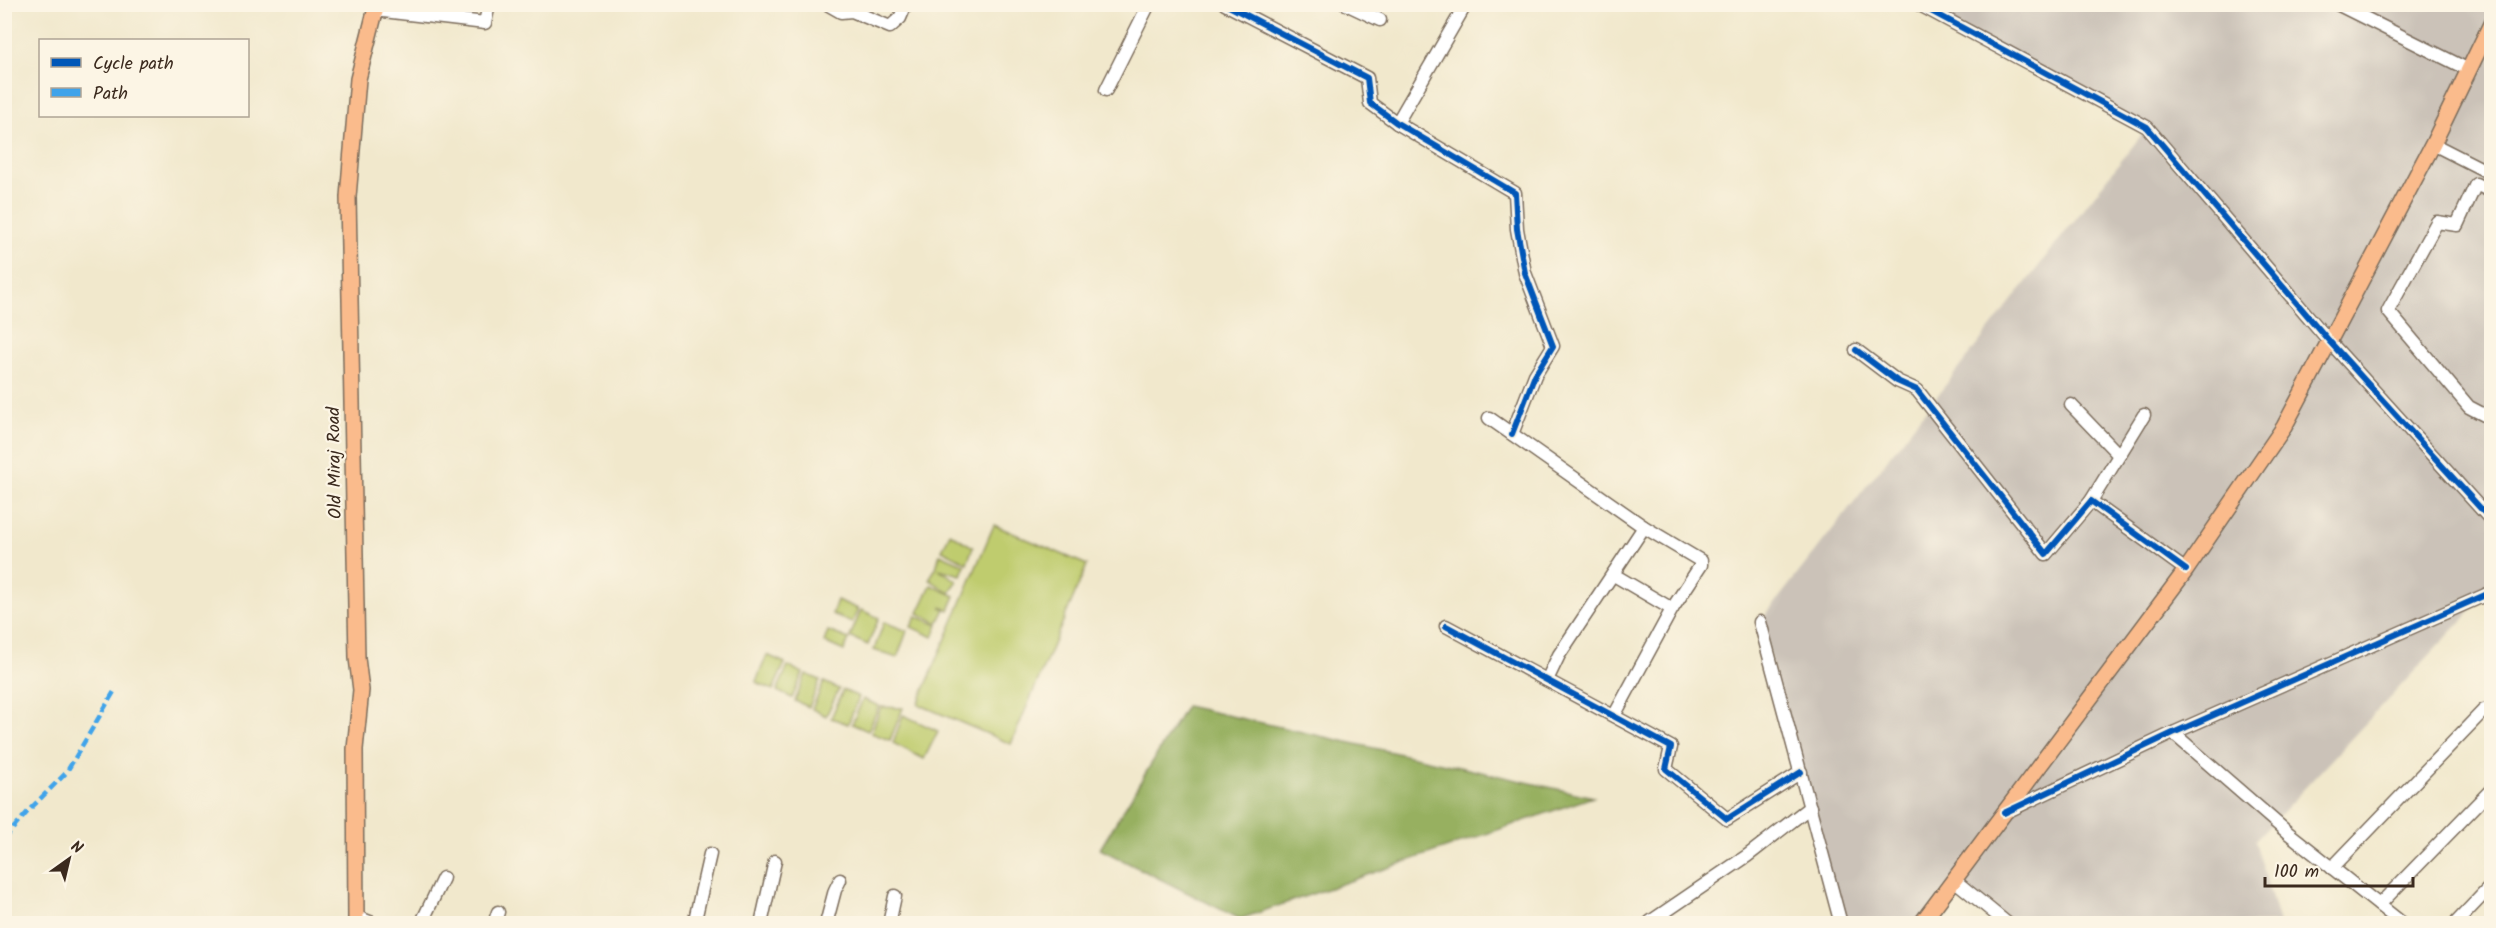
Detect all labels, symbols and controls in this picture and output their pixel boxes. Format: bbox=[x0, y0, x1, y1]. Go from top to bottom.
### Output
legend bbox=[39, 39, 249, 117]
text: Cycle path bbox=[93, 50, 174, 79]
text: Path bbox=[93, 80, 128, 109]
street label: Old Miraj Road bbox=[320, 406, 351, 519]
north arrow bbox=[39, 829, 99, 889]
text: N bbox=[65, 835, 88, 861]
scale bar bbox=[2265, 850, 2414, 888]
text: 100 m bbox=[2274, 858, 2319, 887]

